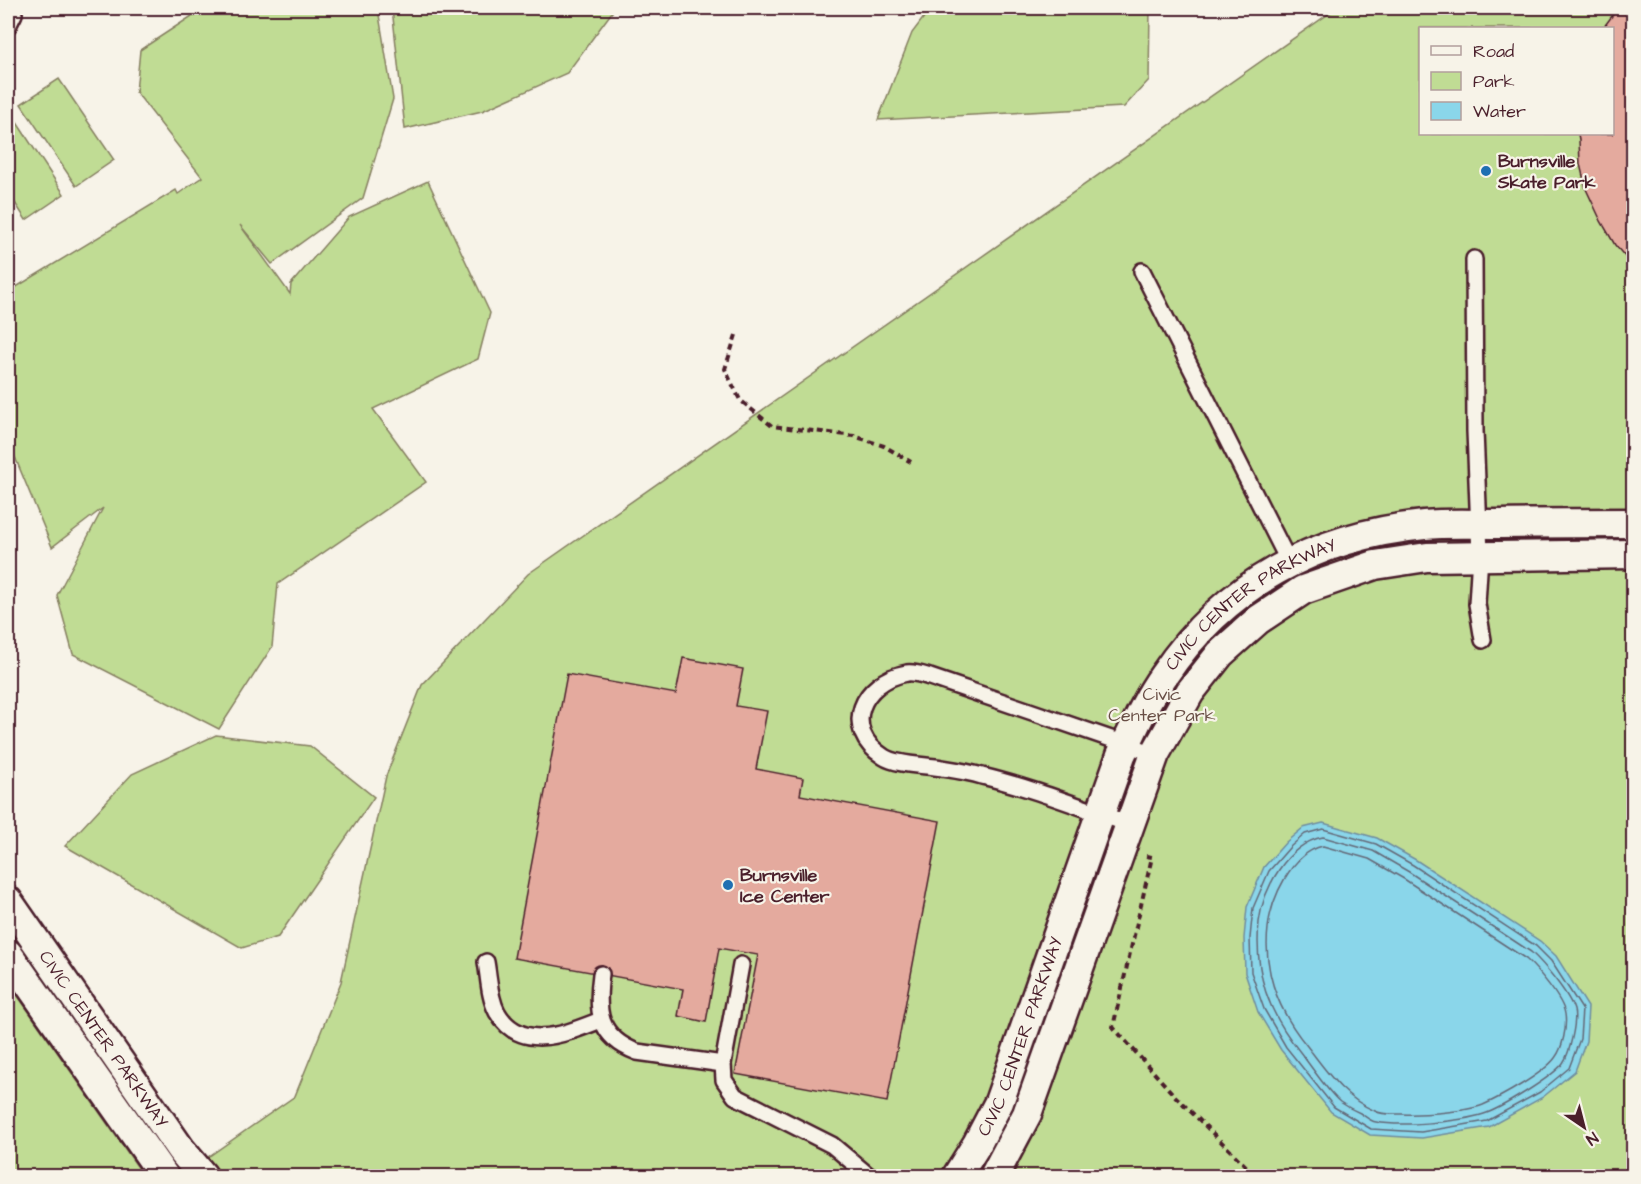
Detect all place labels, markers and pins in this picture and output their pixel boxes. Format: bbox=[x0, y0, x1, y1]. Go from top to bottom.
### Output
place label: Burnsville Skate Park bbox=[1497, 149, 1597, 195]
marker: Burnsville Skate Park bbox=[1479, 164, 1493, 178]
place label: Burnsville Ice Center bbox=[740, 863, 830, 909]
marker: Burnsville Ice Center bbox=[721, 878, 735, 892]

